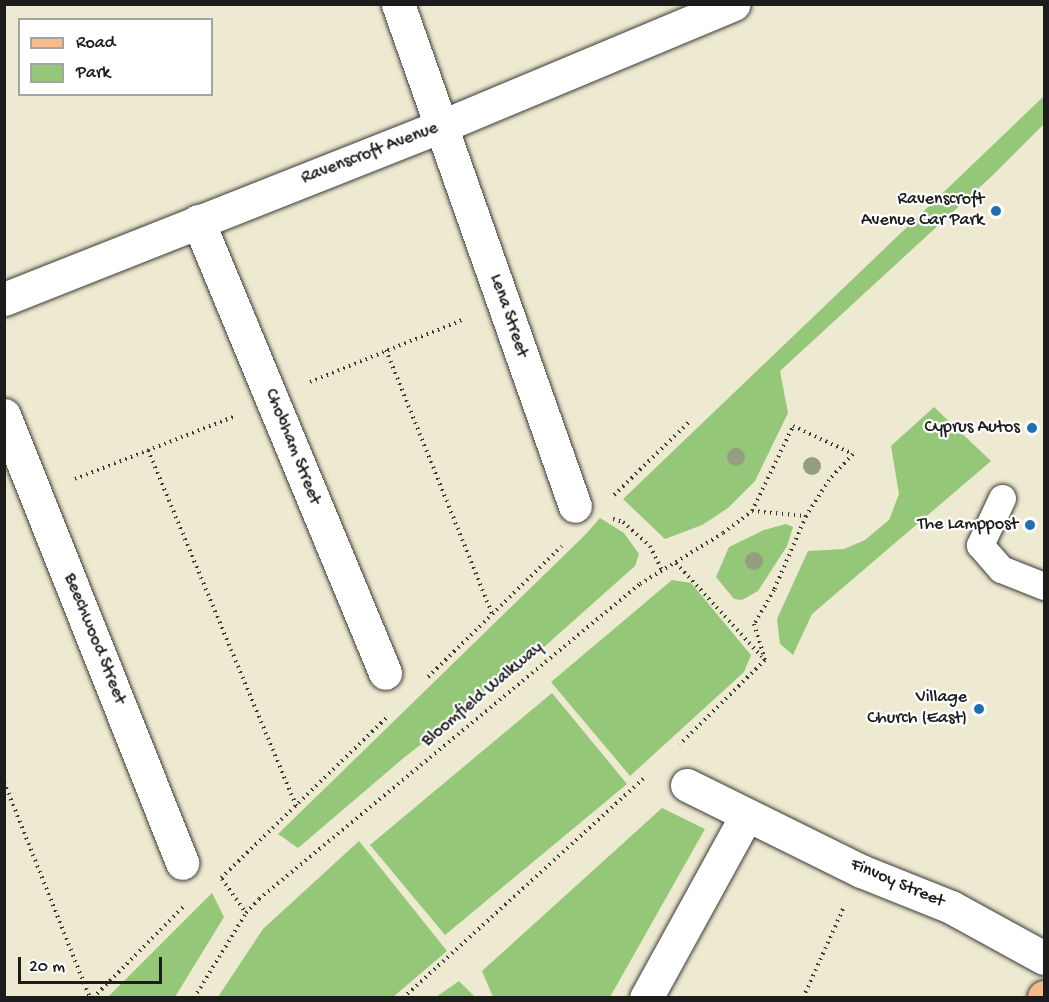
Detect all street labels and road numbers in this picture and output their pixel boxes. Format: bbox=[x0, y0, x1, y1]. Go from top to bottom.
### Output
street label: Ravenscroft Avenue bbox=[298, 118, 442, 190]
street label: Lena Street bbox=[484, 272, 532, 360]
street label: Chobham Street bbox=[259, 386, 325, 508]
street label: Beechwood Street bbox=[58, 571, 130, 707]
street label: Bloomfield Walkway bbox=[418, 638, 548, 752]
street label: Finvoy Street bbox=[847, 855, 947, 913]

